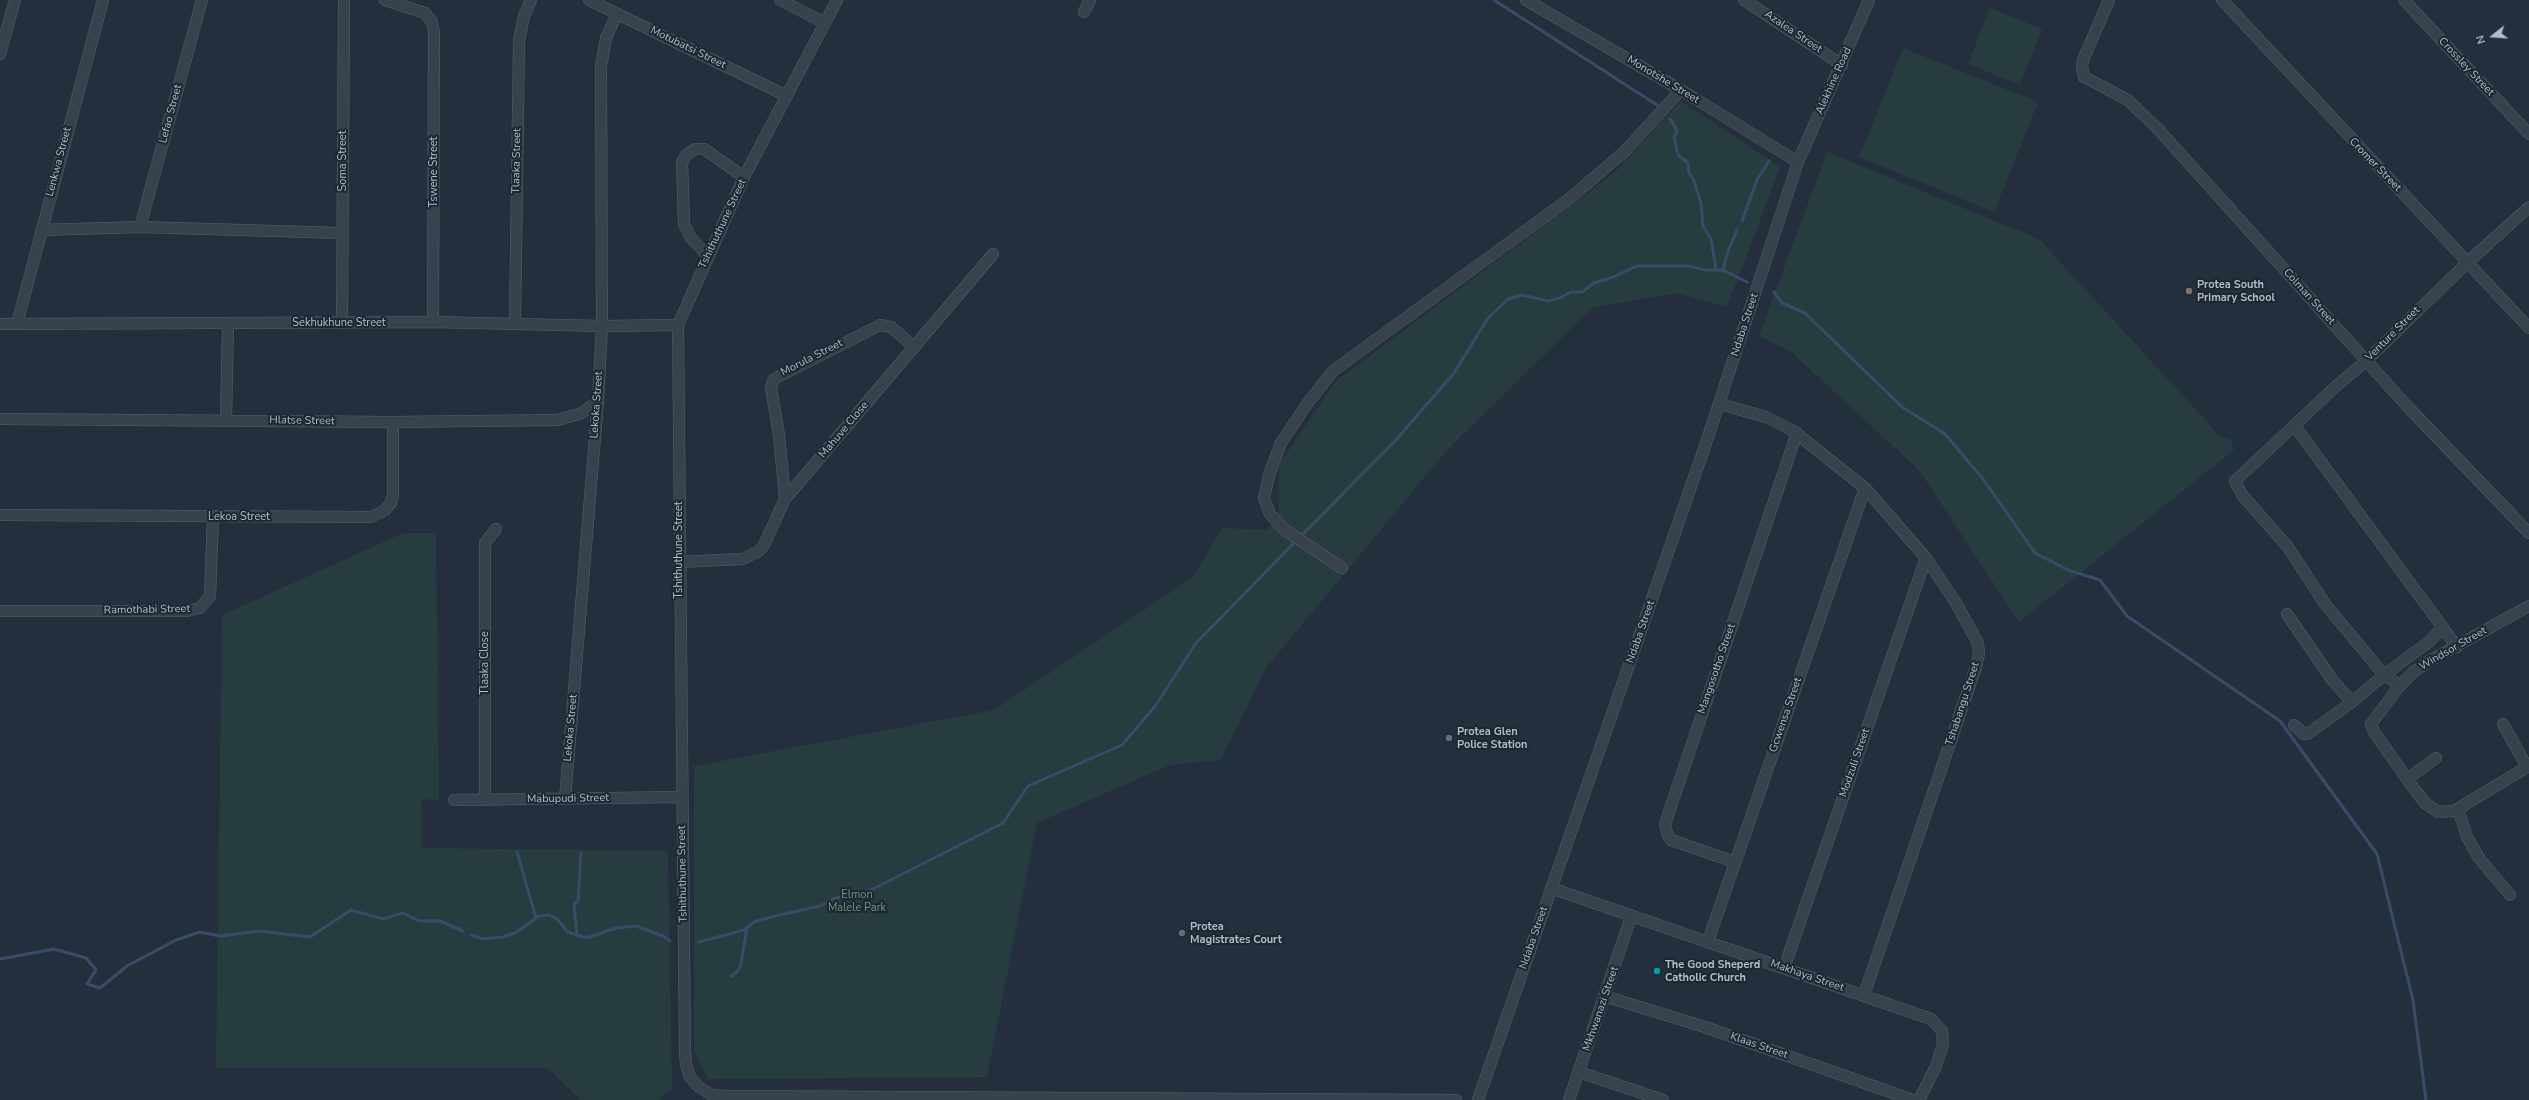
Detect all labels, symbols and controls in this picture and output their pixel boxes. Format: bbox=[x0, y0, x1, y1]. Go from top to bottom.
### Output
street label: Azalea Street bbox=[1762, 8, 1824, 56]
north arrow bbox=[2473, 16, 2513, 56]
street label: Motubatsi Street bbox=[648, 24, 728, 72]
text: N bbox=[2473, 34, 2489, 46]
street label: Crossley Street bbox=[2435, 35, 2497, 99]
street label: Alekhine Road bbox=[1813, 45, 1855, 117]
street label: Monotshe Street bbox=[1624, 53, 1702, 107]
street label: Lefao Street bbox=[157, 83, 185, 145]
street label: Lenkwa Street bbox=[43, 126, 75, 198]
street label: Tlaaka Street bbox=[510, 128, 524, 194]
street label: Soma Street bbox=[336, 131, 350, 191]
street label: Cromer Street bbox=[2346, 135, 2404, 195]
street label: Tswene Street bbox=[427, 137, 441, 207]
street label: Tshithuthune Street bbox=[696, 177, 750, 271]
street label: Colman Street bbox=[2280, 266, 2338, 328]
place label: Protea South Primary School bbox=[2197, 278, 2275, 304]
marker: Protea South Primary School bbox=[2184, 286, 2194, 296]
street label: Ndaba Street bbox=[1729, 292, 1761, 358]
street label: Venture Street bbox=[2363, 304, 2423, 364]
street label: Sekhukhune Street bbox=[292, 316, 386, 330]
street label: Morula Street bbox=[779, 337, 845, 379]
street label: Lekoka Street bbox=[588, 371, 606, 439]
street label: Mahuve Close bbox=[817, 399, 871, 461]
street label: Hlatse Street bbox=[269, 414, 335, 428]
street label: Tshithuthune Street bbox=[672, 501, 686, 599]
street label: Lekoa Street bbox=[208, 510, 270, 524]
street label: Ndaba Street bbox=[1624, 599, 1658, 665]
street label: Ramothabi Street bbox=[104, 603, 190, 617]
street label: Mangosotho Street bbox=[1695, 622, 1739, 716]
street label: Windsor Street bbox=[2417, 624, 2489, 674]
street label: Tlaaka Close bbox=[478, 631, 492, 695]
street label: Tshabangu Street bbox=[1943, 661, 1983, 747]
street label: Gcwensa Street bbox=[1767, 676, 1805, 754]
street label: Lekoka Street bbox=[561, 694, 581, 762]
place label: Protea Glen Police Station bbox=[1457, 725, 1527, 751]
street label: Modzuli Street bbox=[1837, 727, 1873, 799]
marker: Protea Glen Police Station bbox=[1444, 733, 1454, 743]
street label: Mabupudi Street bbox=[527, 792, 609, 806]
street label: Tshithuthune Street bbox=[676, 825, 690, 923]
park label: Elmon Malele Park bbox=[828, 888, 886, 914]
street label: Ndaba Street bbox=[1517, 905, 1551, 971]
place label: Protea Magistrates Court bbox=[1190, 920, 1282, 946]
marker: Protea Magistrates Court bbox=[1177, 928, 1187, 938]
street label: Makhaya Street bbox=[1768, 957, 1846, 995]
place label: The Good Sheperd Catholic Church bbox=[1665, 958, 1760, 984]
street label: Mkhwanazi Street bbox=[1580, 965, 1622, 1053]
marker: The Good Sheperd Catholic Church bbox=[1652, 966, 1662, 976]
street label: Klaas Street bbox=[1729, 1030, 1789, 1062]

